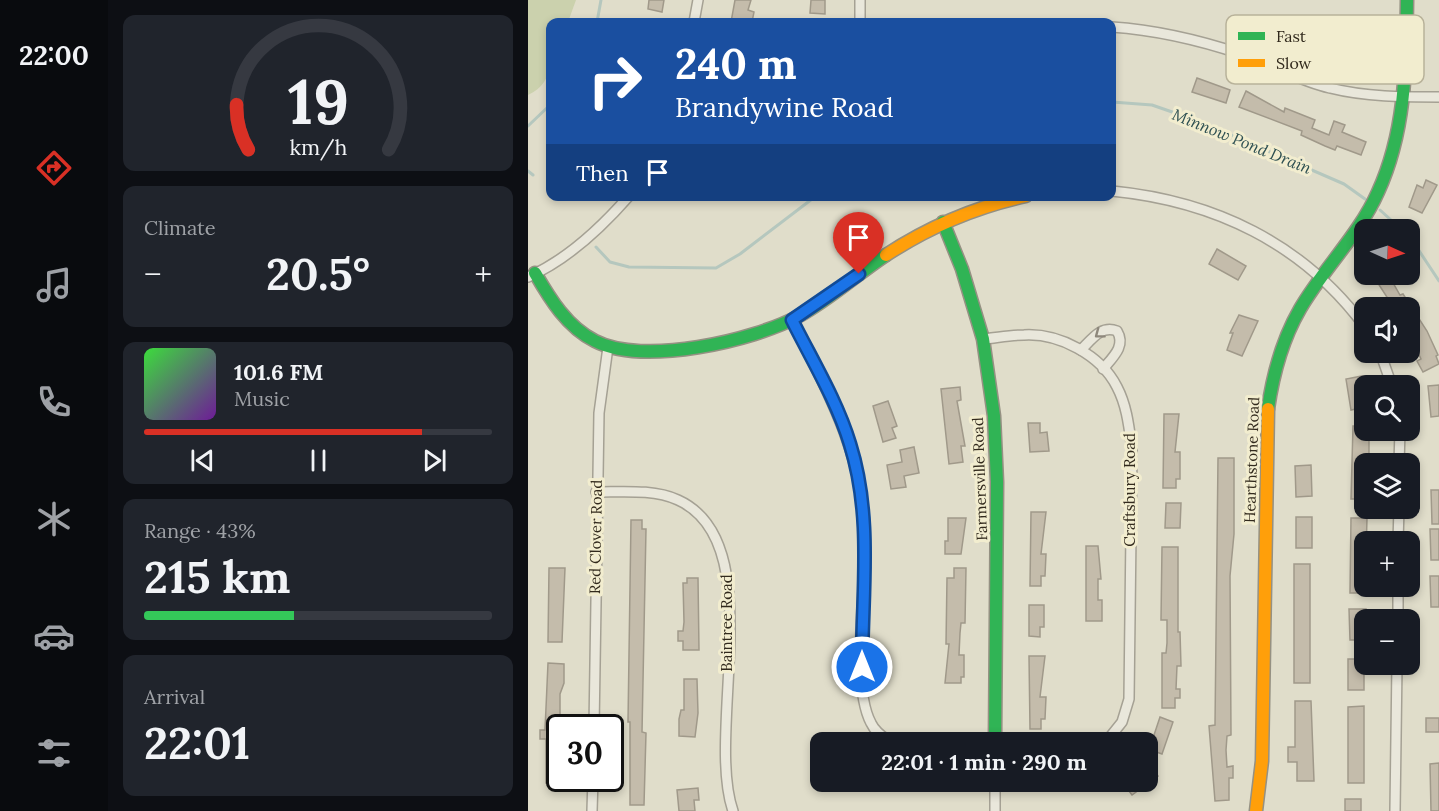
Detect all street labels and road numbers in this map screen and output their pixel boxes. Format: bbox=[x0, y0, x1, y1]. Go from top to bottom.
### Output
street label: Hearthstone Road bbox=[1240, 397, 1263, 523]
street label: Farmersville Road bbox=[968, 417, 991, 541]
street label: Craftsbury Road bbox=[1120, 433, 1139, 547]
street label: Red Clover Road bbox=[585, 480, 606, 594]
street label: Baintree Road bbox=[717, 574, 736, 672]

